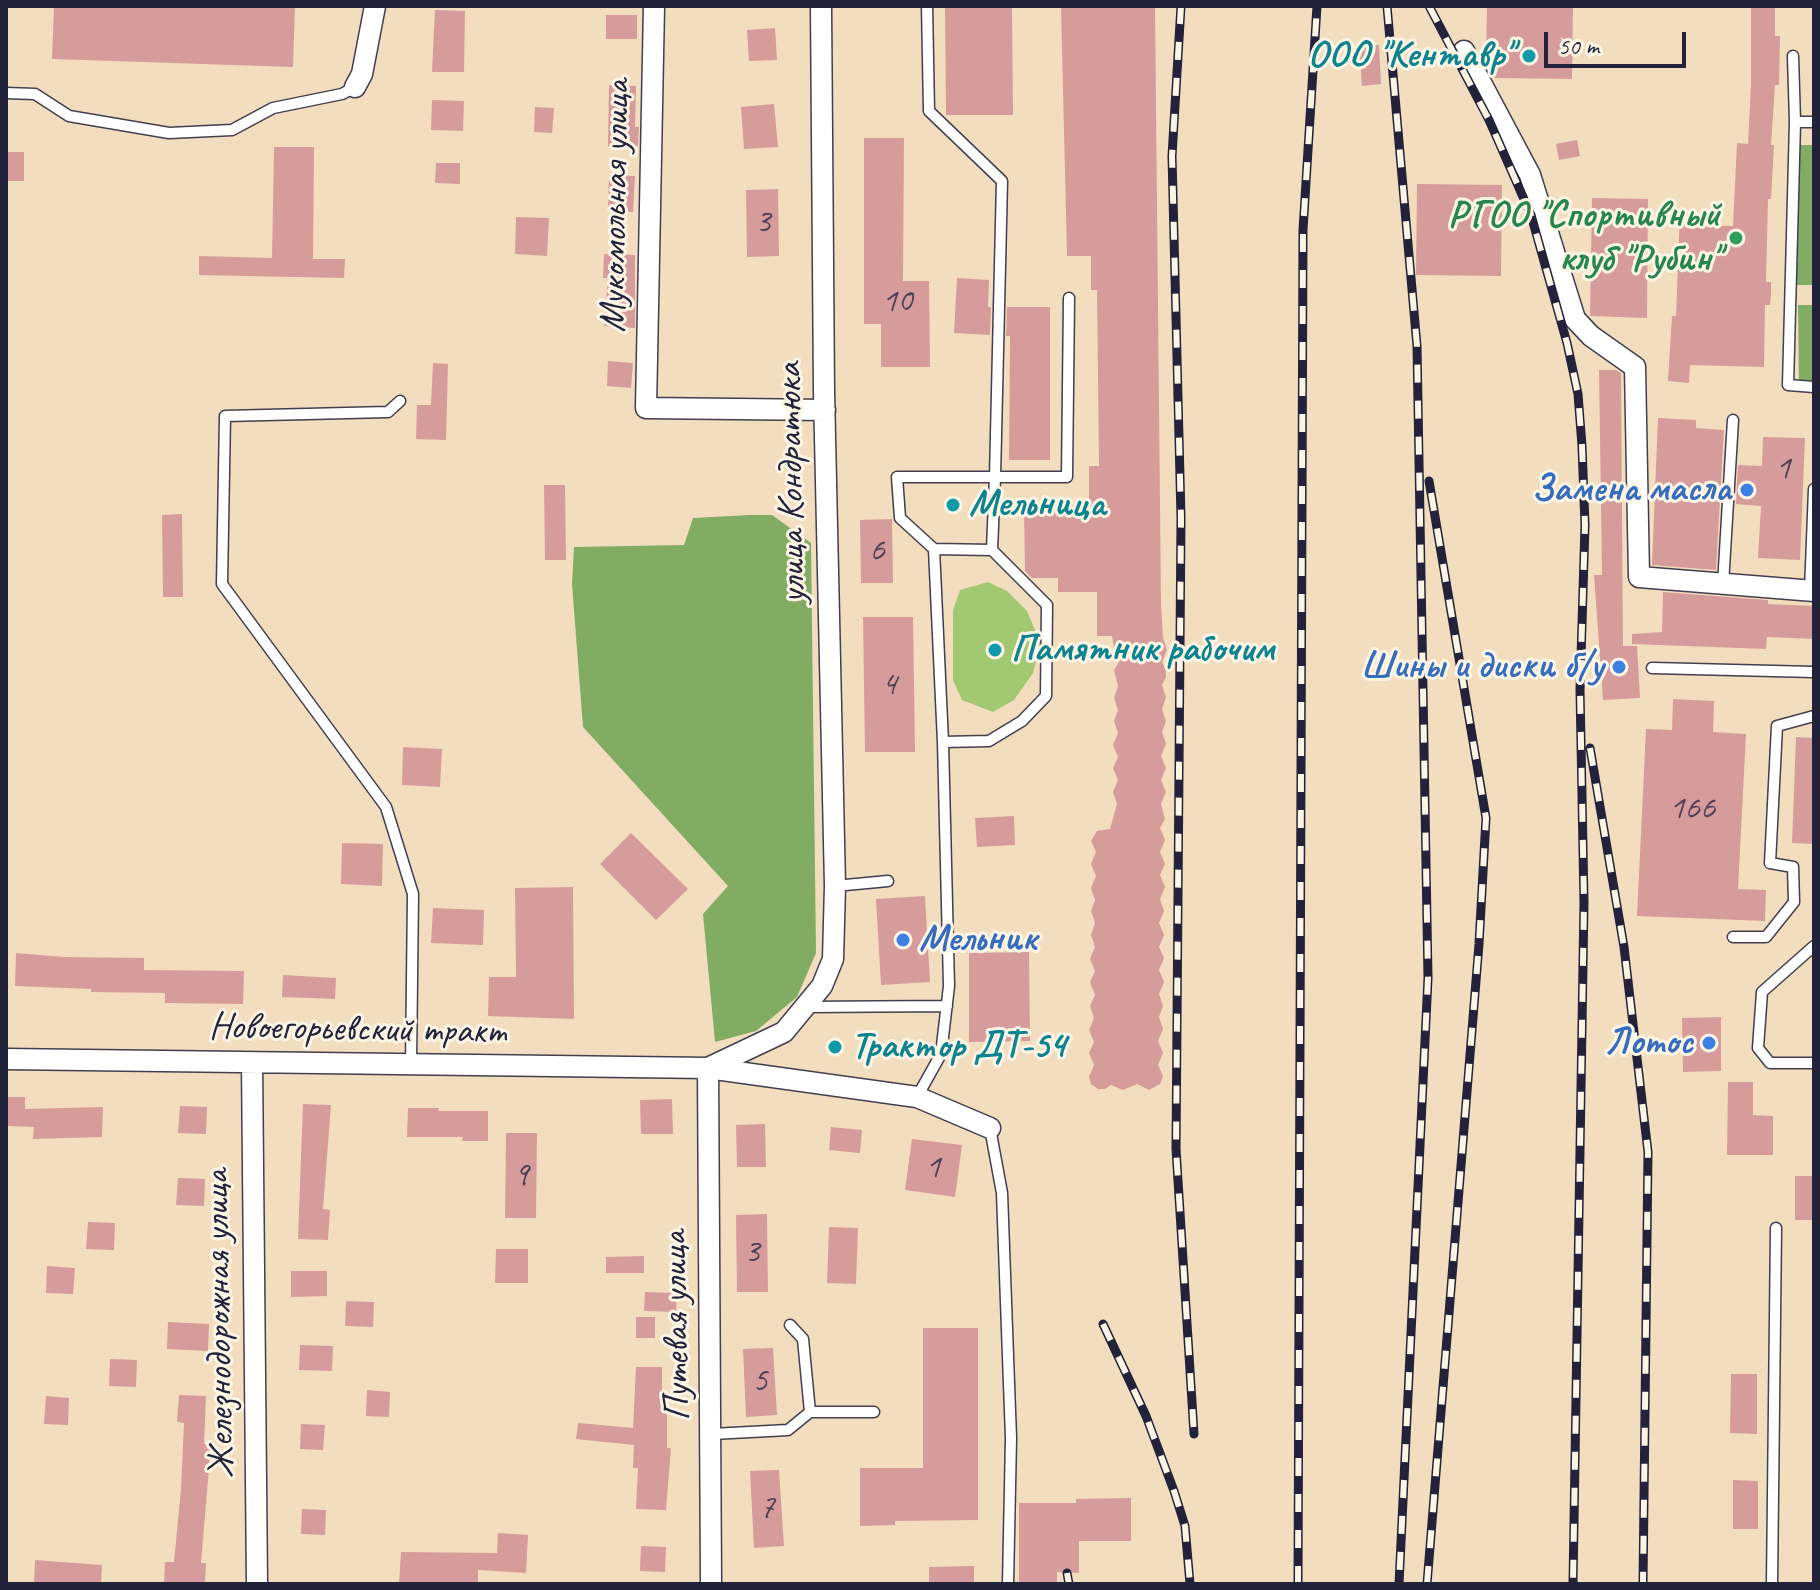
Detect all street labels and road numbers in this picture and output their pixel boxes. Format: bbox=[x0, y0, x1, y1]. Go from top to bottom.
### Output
street label: Мукомольная улица bbox=[591, 79, 641, 333]
street label: улица Кондратюка bbox=[767, 362, 817, 604]
street label: Новоегорьевский тракт bbox=[208, 1005, 506, 1055]
street label: Железнодорожная улица bbox=[195, 1169, 245, 1479]
street label: Путевая улица bbox=[653, 1231, 701, 1421]

